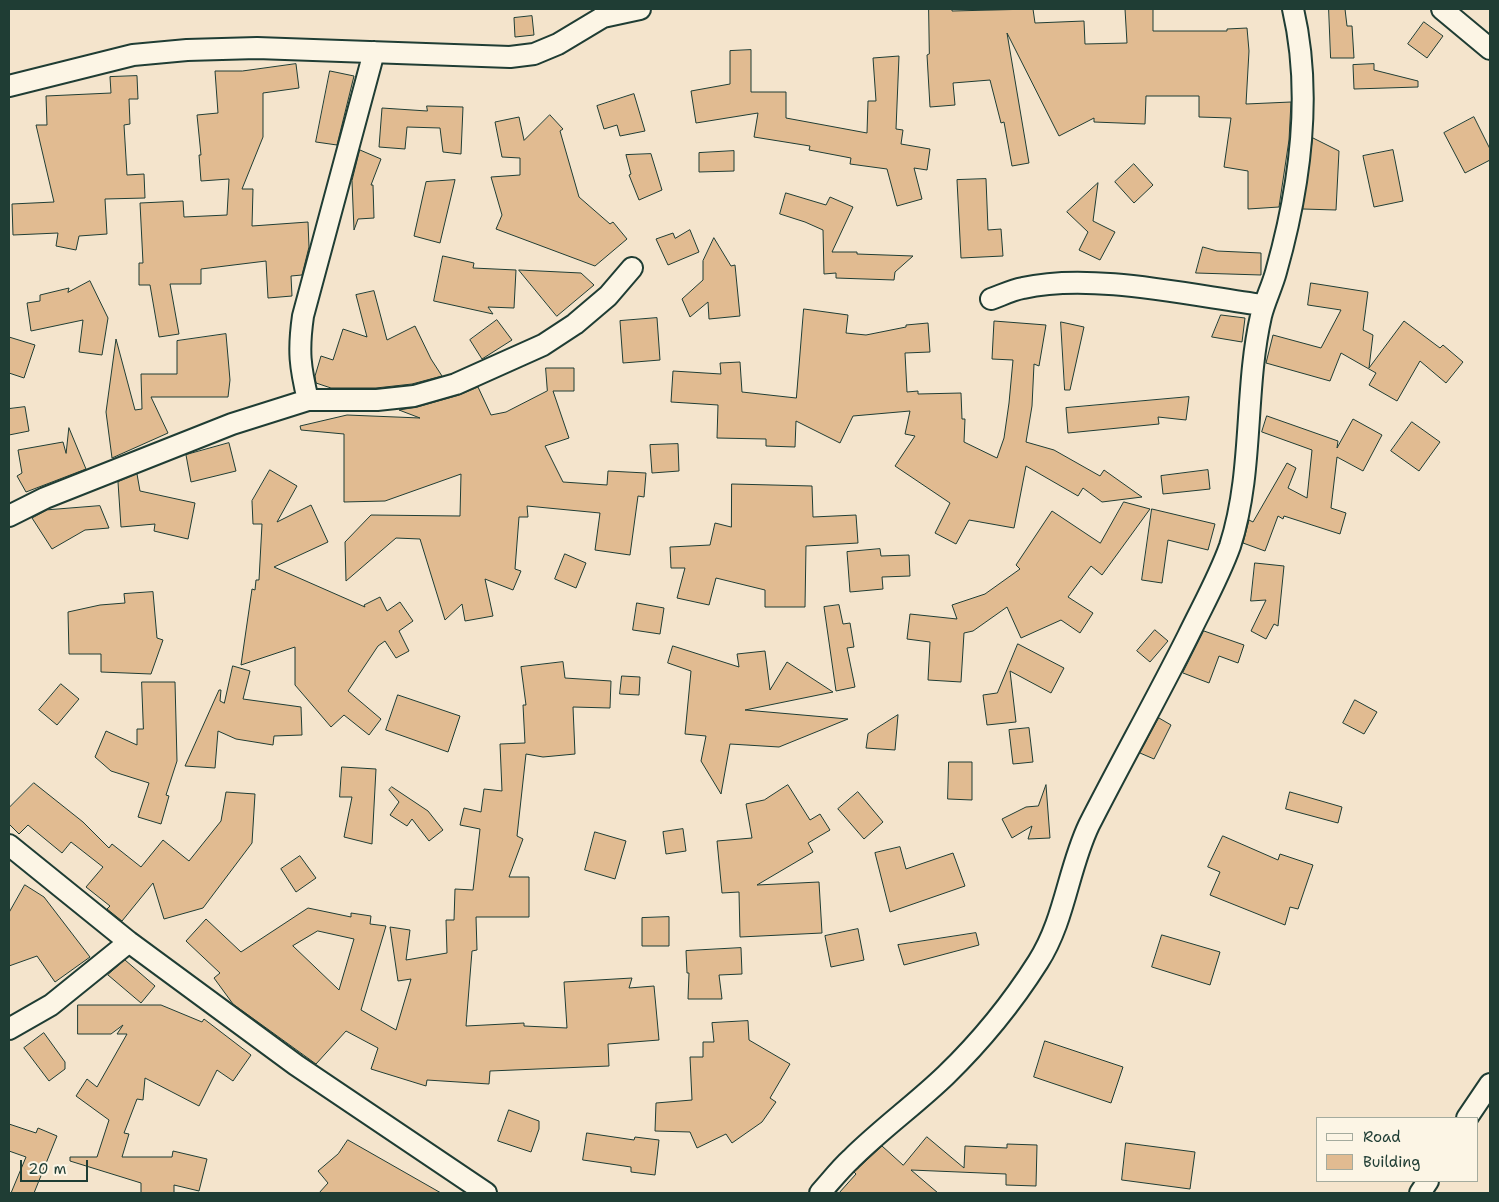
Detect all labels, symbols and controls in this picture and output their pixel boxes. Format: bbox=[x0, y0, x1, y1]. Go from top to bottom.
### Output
legend bbox=[1316, 1117, 1479, 1182]
text: Road bbox=[1363, 1127, 1401, 1147]
scale bar bbox=[22, 1150, 90, 1182]
text: Building bbox=[1363, 1152, 1420, 1172]
text: 20 m bbox=[28, 1159, 67, 1179]

